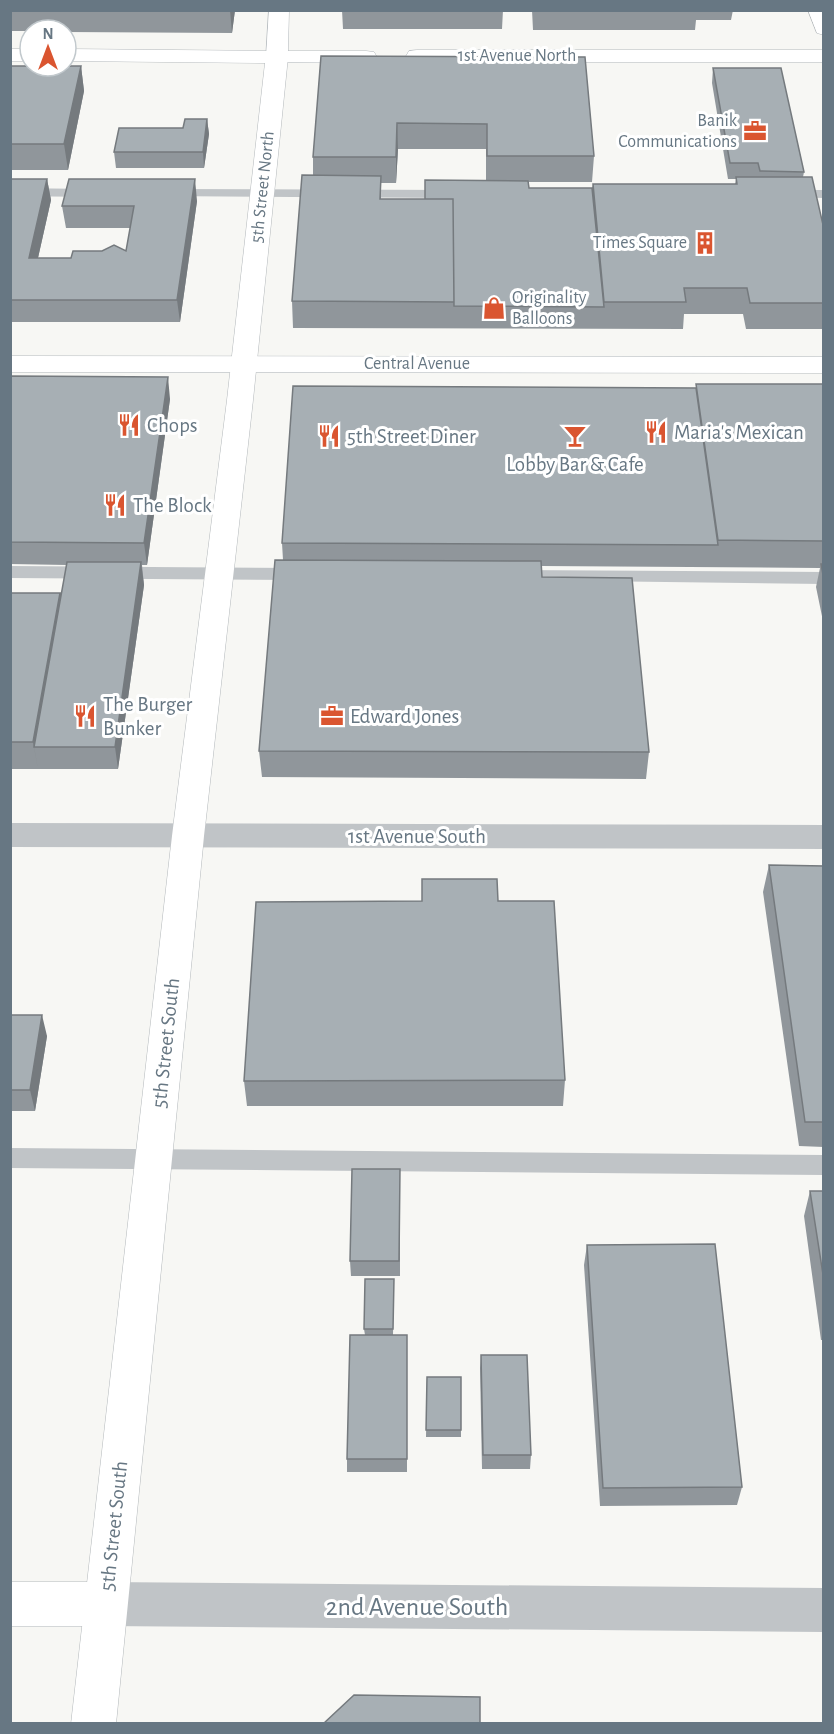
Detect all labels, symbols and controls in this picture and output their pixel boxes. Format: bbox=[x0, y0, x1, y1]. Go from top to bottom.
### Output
north arrow bbox=[18, 18, 78, 78]
text: N bbox=[42, 26, 54, 42]
street label: 1st Avenue North bbox=[458, 47, 576, 65]
place label: Banik Communications bbox=[618, 112, 738, 151]
office icon: Banik Communications bbox=[742, 118, 768, 144]
street label: 5th Street North bbox=[248, 130, 278, 244]
building icon: Times Square bbox=[692, 230, 718, 256]
place label: Times Square bbox=[593, 234, 687, 252]
place label: Originality Balloons bbox=[512, 289, 587, 328]
shop icon: Originality Balloons bbox=[481, 295, 507, 321]
street label: Central Avenue bbox=[364, 355, 470, 373]
restaurant icon: Chops bbox=[116, 412, 142, 438]
place label: Chops bbox=[147, 415, 198, 436]
restaurant icon: Maria's Mexican bbox=[643, 419, 669, 445]
place label: Maria's Mexican bbox=[674, 422, 804, 443]
restaurant icon: 5th Street Diner bbox=[316, 423, 342, 449]
bar icon: Lobby Bar & Cafe bbox=[562, 423, 588, 449]
place label: 5th Street Diner bbox=[347, 426, 476, 447]
place label: Lobby Bar & Cafe bbox=[506, 454, 644, 475]
restaurant icon: The Block bbox=[102, 492, 128, 518]
place label: The Block bbox=[133, 495, 212, 516]
place label: The Burger Bunker bbox=[103, 694, 193, 739]
restaurant icon: The Burger Bunker bbox=[72, 703, 98, 729]
office icon: Edward Jones bbox=[319, 703, 345, 729]
place label: Edward Jones bbox=[350, 706, 459, 727]
street label: 1st Avenue South bbox=[348, 826, 486, 847]
street label: 5th Street South bbox=[149, 977, 183, 1109]
street label: 5th Street South bbox=[97, 1460, 131, 1592]
street label: 2nd Avenue South bbox=[326, 1594, 508, 1620]

